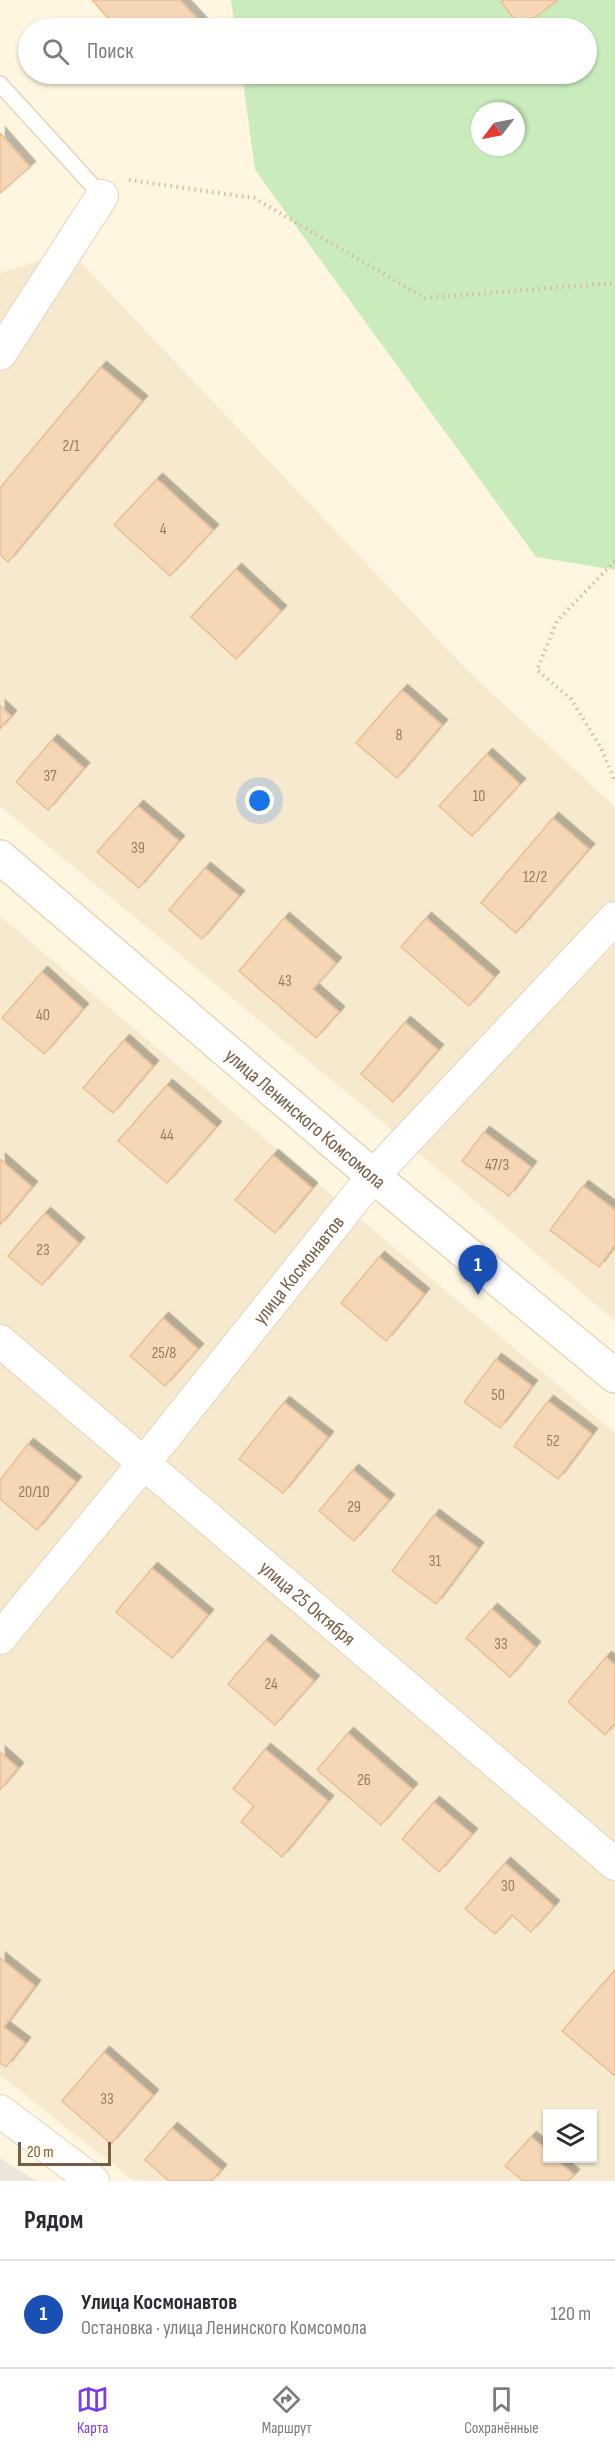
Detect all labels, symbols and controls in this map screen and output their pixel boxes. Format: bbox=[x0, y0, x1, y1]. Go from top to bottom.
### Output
search box bbox=[18, 18, 597, 84]
icon: search bbox=[39, 35, 72, 68]
text: Поиск bbox=[87, 38, 133, 65]
north arrow bbox=[471, 102, 525, 156]
house number: 2/1 bbox=[62, 437, 80, 456]
house number: 4 bbox=[160, 520, 167, 539]
house number: 8 bbox=[395, 726, 403, 745]
house number: 37 bbox=[43, 767, 57, 786]
your location bbox=[245, 786, 274, 815]
house number: 10 bbox=[473, 787, 485, 806]
house number: 39 bbox=[131, 839, 145, 858]
house number: 12/2 bbox=[523, 868, 547, 887]
house number: 43 bbox=[278, 972, 292, 991]
house number: 40 bbox=[36, 1006, 50, 1025]
street label: улица Ленинского Комсомола bbox=[220, 1044, 390, 1194]
house number: 44 bbox=[160, 1126, 174, 1145]
house number: 47/3 bbox=[485, 1156, 509, 1175]
street label: улица Космонавтов bbox=[248, 1211, 350, 1329]
house number: 23 bbox=[36, 1241, 50, 1260]
pin: 1 bbox=[458, 1246, 498, 1295]
house number: 25/8 bbox=[152, 1344, 176, 1363]
house number: 50 bbox=[491, 1386, 505, 1405]
house number: 52 bbox=[546, 1432, 560, 1451]
house number: 20/10 bbox=[18, 1483, 50, 1502]
house number: 29 bbox=[347, 1498, 361, 1517]
house number: 31 bbox=[429, 1552, 442, 1571]
street label: улица 25 Октября bbox=[254, 1556, 360, 1651]
house number: 33 bbox=[494, 1635, 508, 1654]
house number: 24 bbox=[264, 1675, 278, 1694]
house number: 26 bbox=[357, 1771, 371, 1790]
house number: 30 bbox=[501, 1877, 515, 1896]
house number: 33 bbox=[100, 2090, 114, 2109]
map controls bbox=[543, 2109, 597, 2163]
button: layers bbox=[543, 2109, 597, 2163]
scale bar bbox=[18, 2139, 111, 2166]
text: 20 m bbox=[27, 2143, 54, 2162]
text: Рядом bbox=[24, 2205, 83, 2236]
text: Улица Космонавтов bbox=[81, 2289, 237, 2316]
text: 1 bbox=[40, 2302, 47, 2326]
text: 120 m bbox=[551, 2302, 591, 2326]
text: Остановка · улица Ленинского Комсомола bbox=[81, 2316, 367, 2340]
tab: Карта bbox=[76, 2383, 109, 2438]
tab: Маршрут bbox=[262, 2383, 312, 2438]
tab: Сохранённые bbox=[464, 2383, 539, 2438]

